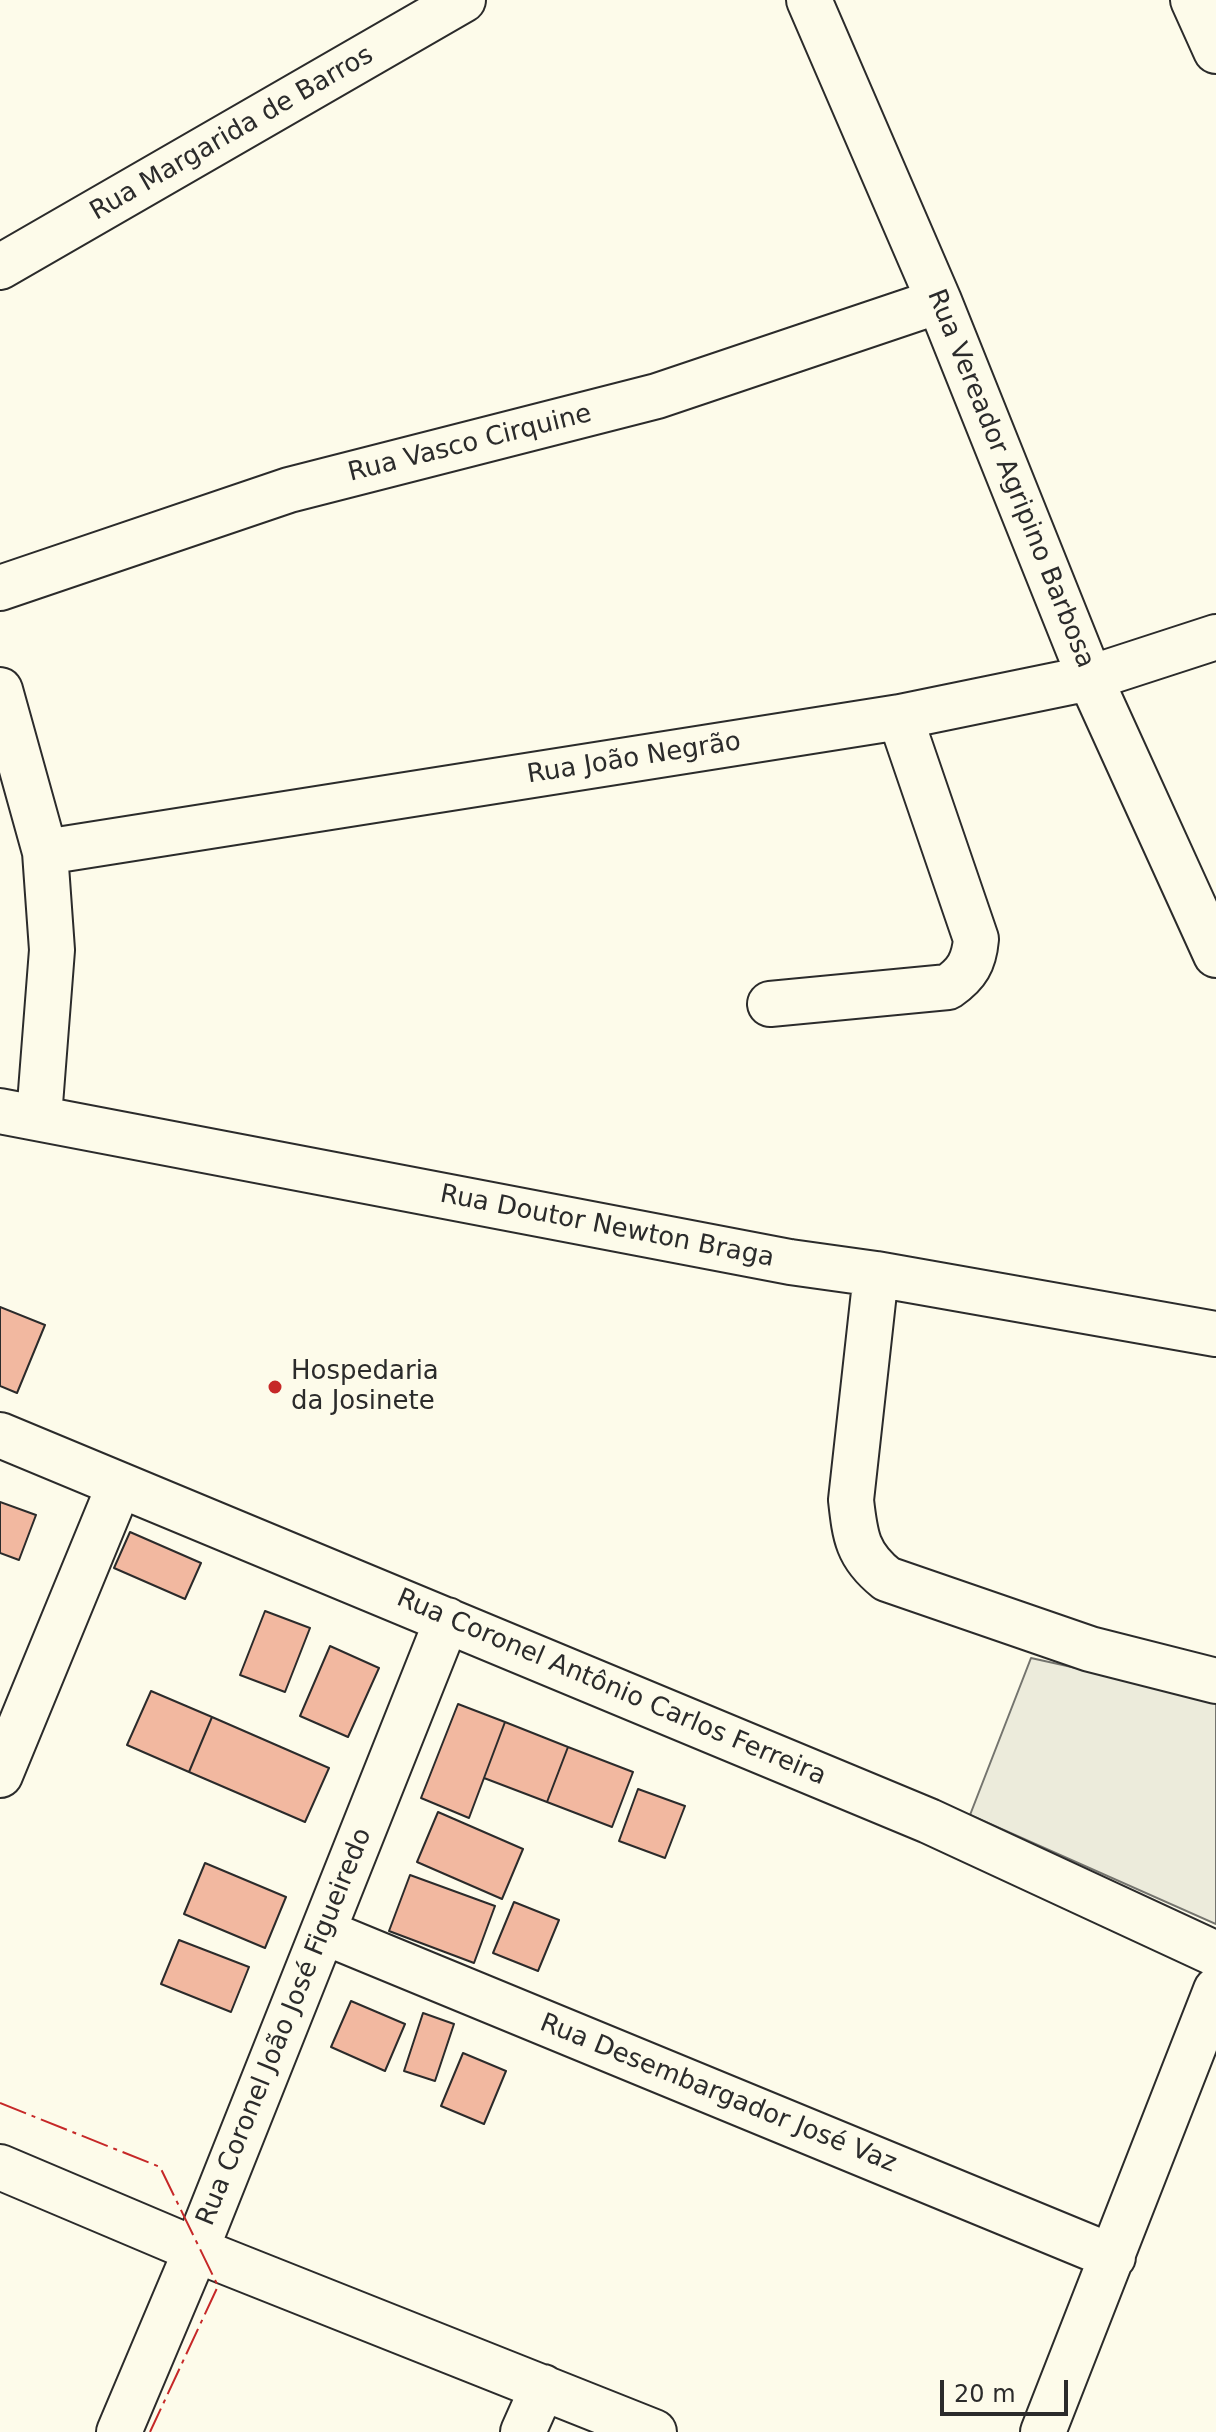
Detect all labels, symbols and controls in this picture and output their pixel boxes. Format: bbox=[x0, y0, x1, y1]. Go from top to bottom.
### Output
street label: Rua Margarida de Barros bbox=[85, 40, 379, 228]
street label: Rua Vereador Agripino Barbosa bbox=[920, 285, 1100, 673]
street label: Rua Vasco Cirquine bbox=[345, 399, 595, 489]
street label: Rua João Negrão bbox=[525, 727, 743, 791]
street label: Rua Doutor Newton Braga bbox=[437, 1179, 777, 1275]
place label: Hospedaria da Josinete bbox=[291, 1356, 439, 1418]
marker: Hospedaria da Josinete bbox=[266, 1378, 284, 1396]
street label: Rua Coronel Antônio Carlos Ferreira bbox=[392, 1583, 830, 1793]
street label: Rua Coronel João José Figueiredo bbox=[191, 1824, 379, 2230]
street label: Rua Desembargador José Vaz bbox=[535, 2008, 901, 2180]
scale bar bbox=[944, 2364, 1072, 2414]
text: 20 m bbox=[954, 2380, 1016, 2408]

